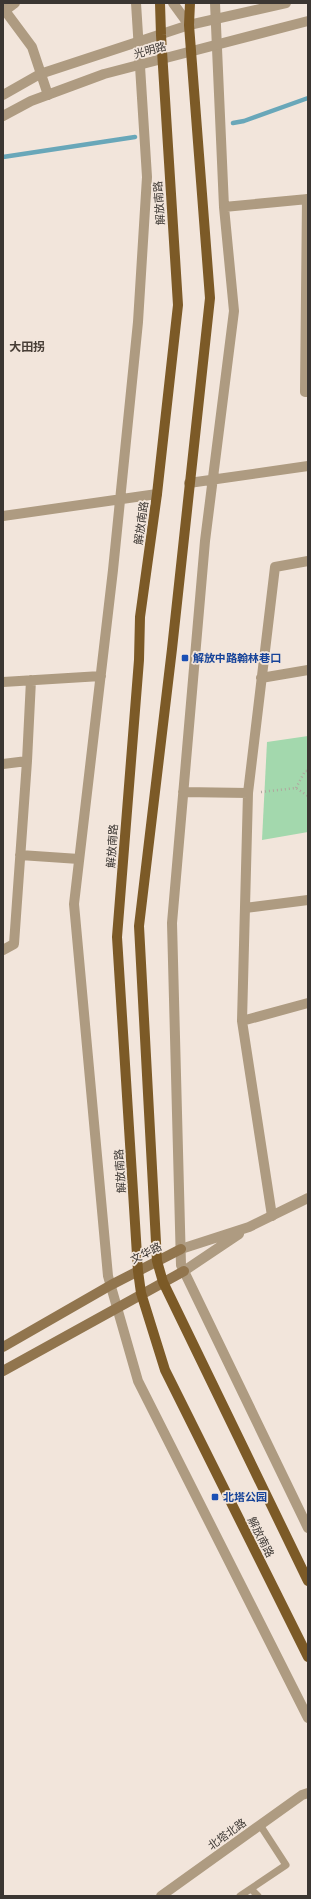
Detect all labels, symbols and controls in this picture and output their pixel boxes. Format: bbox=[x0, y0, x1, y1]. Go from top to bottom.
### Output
street label: 光明路 bbox=[132, 39, 168, 61]
street label: 解放南路 bbox=[150, 181, 168, 225]
district label: 大田拐 bbox=[9, 339, 45, 354]
street label: 解放南路 bbox=[131, 500, 151, 546]
place label: 解放中路翰林巷口 bbox=[193, 651, 281, 665]
marker: 解放中路翰林巷口 bbox=[180, 653, 190, 663]
street label: 解放南路 bbox=[103, 824, 121, 868]
street label: 解放南路 bbox=[111, 1149, 129, 1193]
street label: 文华路 bbox=[128, 1239, 164, 1267]
place label: 北塔公园 bbox=[223, 1490, 267, 1504]
marker: 北塔公园 bbox=[210, 1492, 220, 1502]
street label: 解放南路 bbox=[245, 1514, 277, 1560]
street label: 北塔北路 bbox=[205, 1815, 249, 1853]

